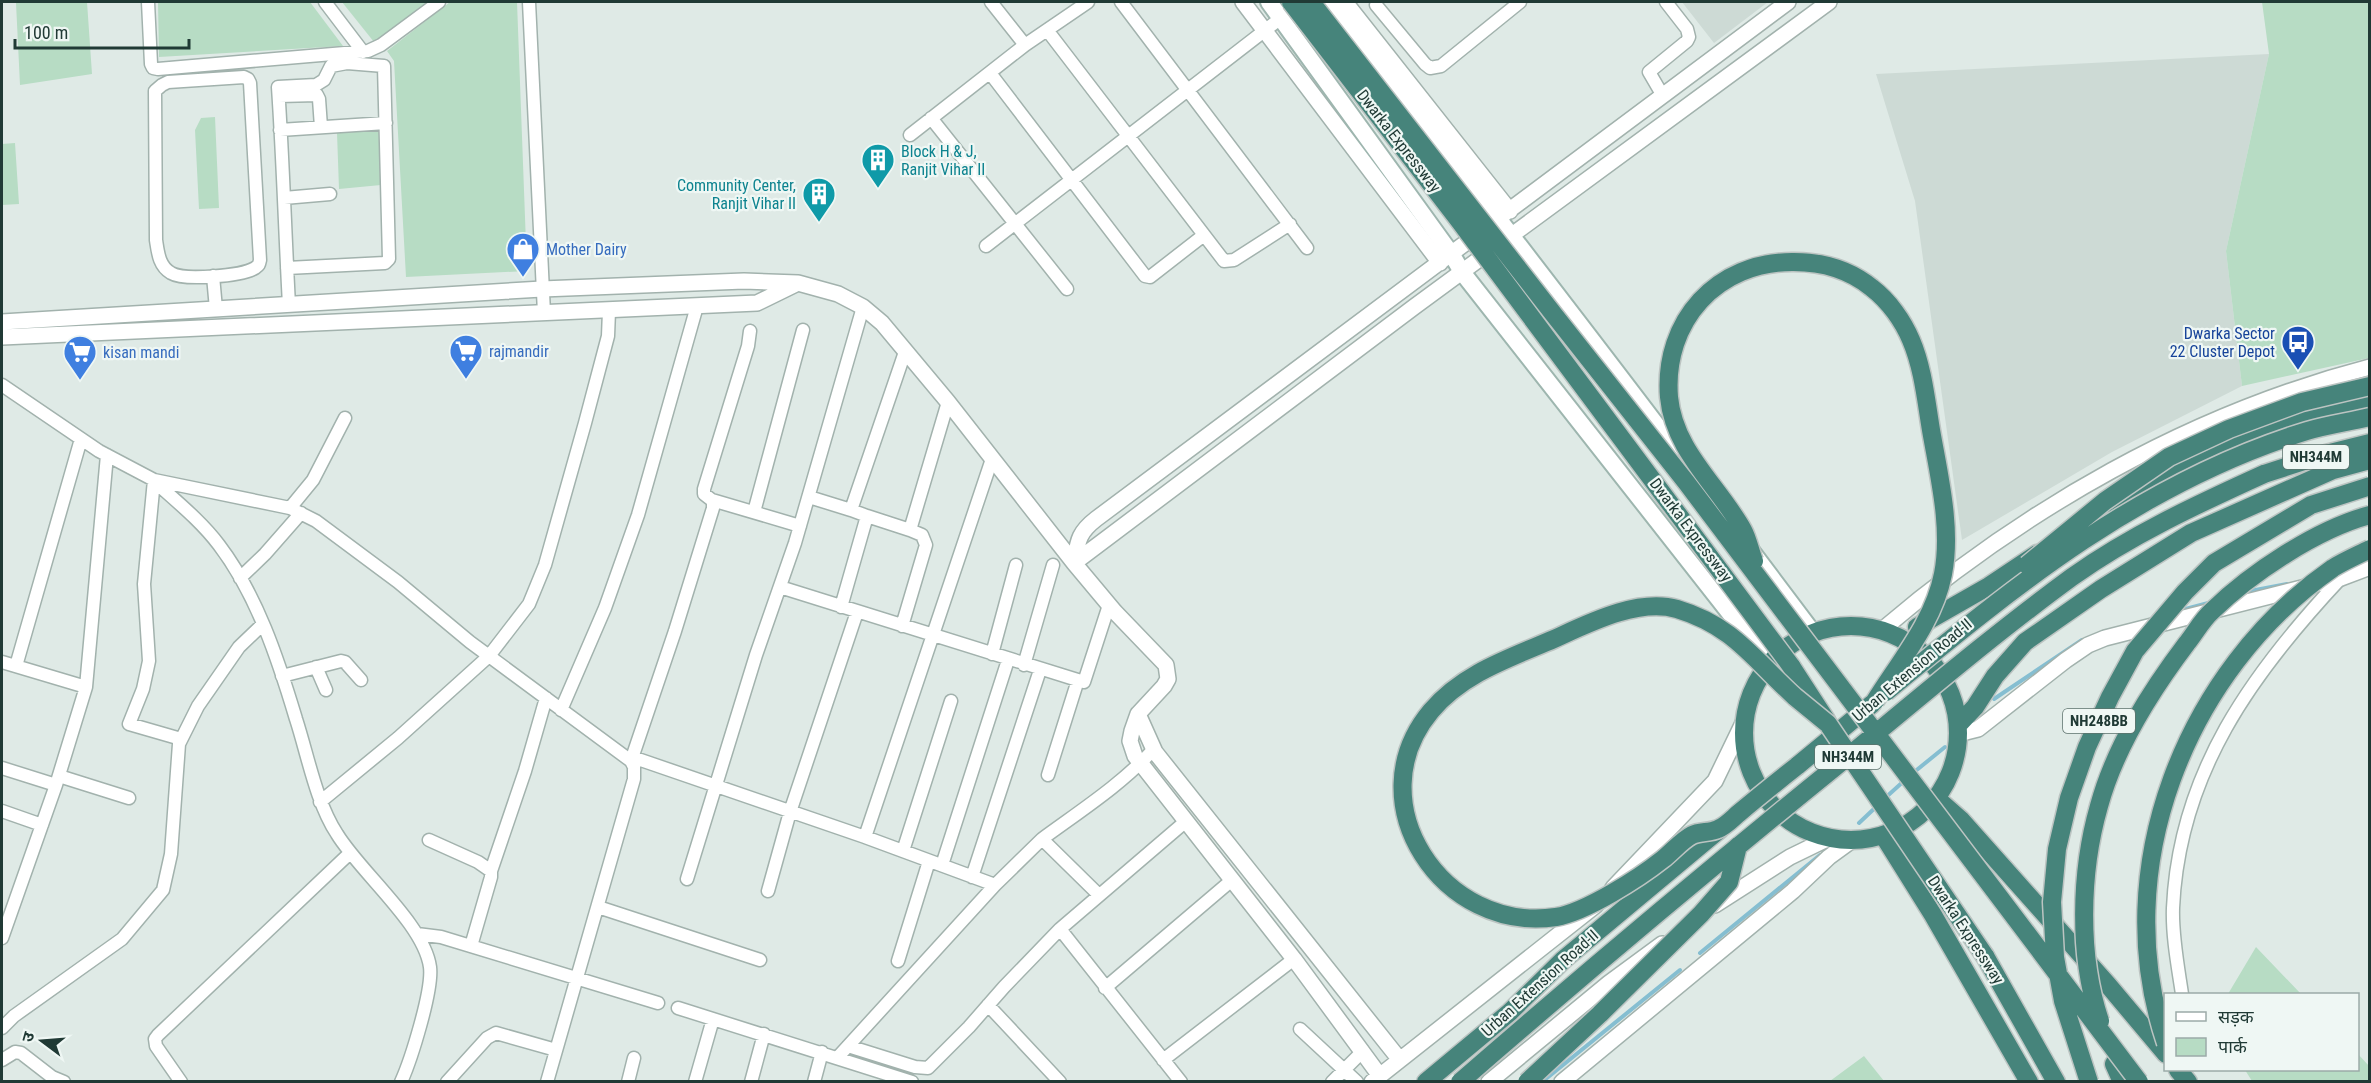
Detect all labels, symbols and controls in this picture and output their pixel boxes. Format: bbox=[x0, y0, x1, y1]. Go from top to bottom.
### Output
scale bar bbox=[15, 12, 189, 50]
text: 100 m bbox=[24, 22, 68, 43]
street label: Dwarka Expressway bbox=[1353, 86, 1445, 196]
building icon: Block H & J, Ranjit Vihar II bbox=[860, 142, 896, 189]
place label: Block H & J, Ranjit Vihar II bbox=[901, 142, 985, 179]
place label: Community Center, Ranjit Vihar II bbox=[677, 176, 796, 213]
building icon: Community Center, Ranjit Vihar II bbox=[801, 176, 837, 223]
shop icon: Mother Dairy bbox=[505, 231, 541, 278]
place label: Mother Dairy bbox=[546, 240, 627, 259]
place label: Dwarka Sector 22 Cluster Depot bbox=[2170, 324, 2275, 361]
bus stop icon: Dwarka Sector 22 Cluster Depot bbox=[2280, 324, 2316, 371]
supermarket icon: rajmandir bbox=[448, 333, 484, 380]
supermarket icon: kisan mandi bbox=[62, 334, 98, 381]
place label: rajmandir bbox=[489, 342, 549, 361]
place label: kisan mandi bbox=[103, 343, 179, 362]
road number: NH344M bbox=[2283, 445, 2349, 469]
street label: Dwarka Expressway bbox=[1646, 474, 1736, 586]
street label: Urban Extension Road-II bbox=[1848, 614, 1976, 726]
road number: NH248BB bbox=[2063, 709, 2135, 733]
road number: NH344M bbox=[1815, 745, 1881, 769]
street label: Dwarka Expressway bbox=[1924, 872, 2008, 988]
street label: Urban Extension Road-II bbox=[1478, 926, 1602, 1040]
legend bbox=[2164, 993, 2359, 1071]
text: सड़क bbox=[2218, 1006, 2255, 1027]
north arrow bbox=[12, 1011, 72, 1071]
text: उ bbox=[18, 1029, 39, 1044]
text: पार्क bbox=[2218, 1036, 2248, 1057]

